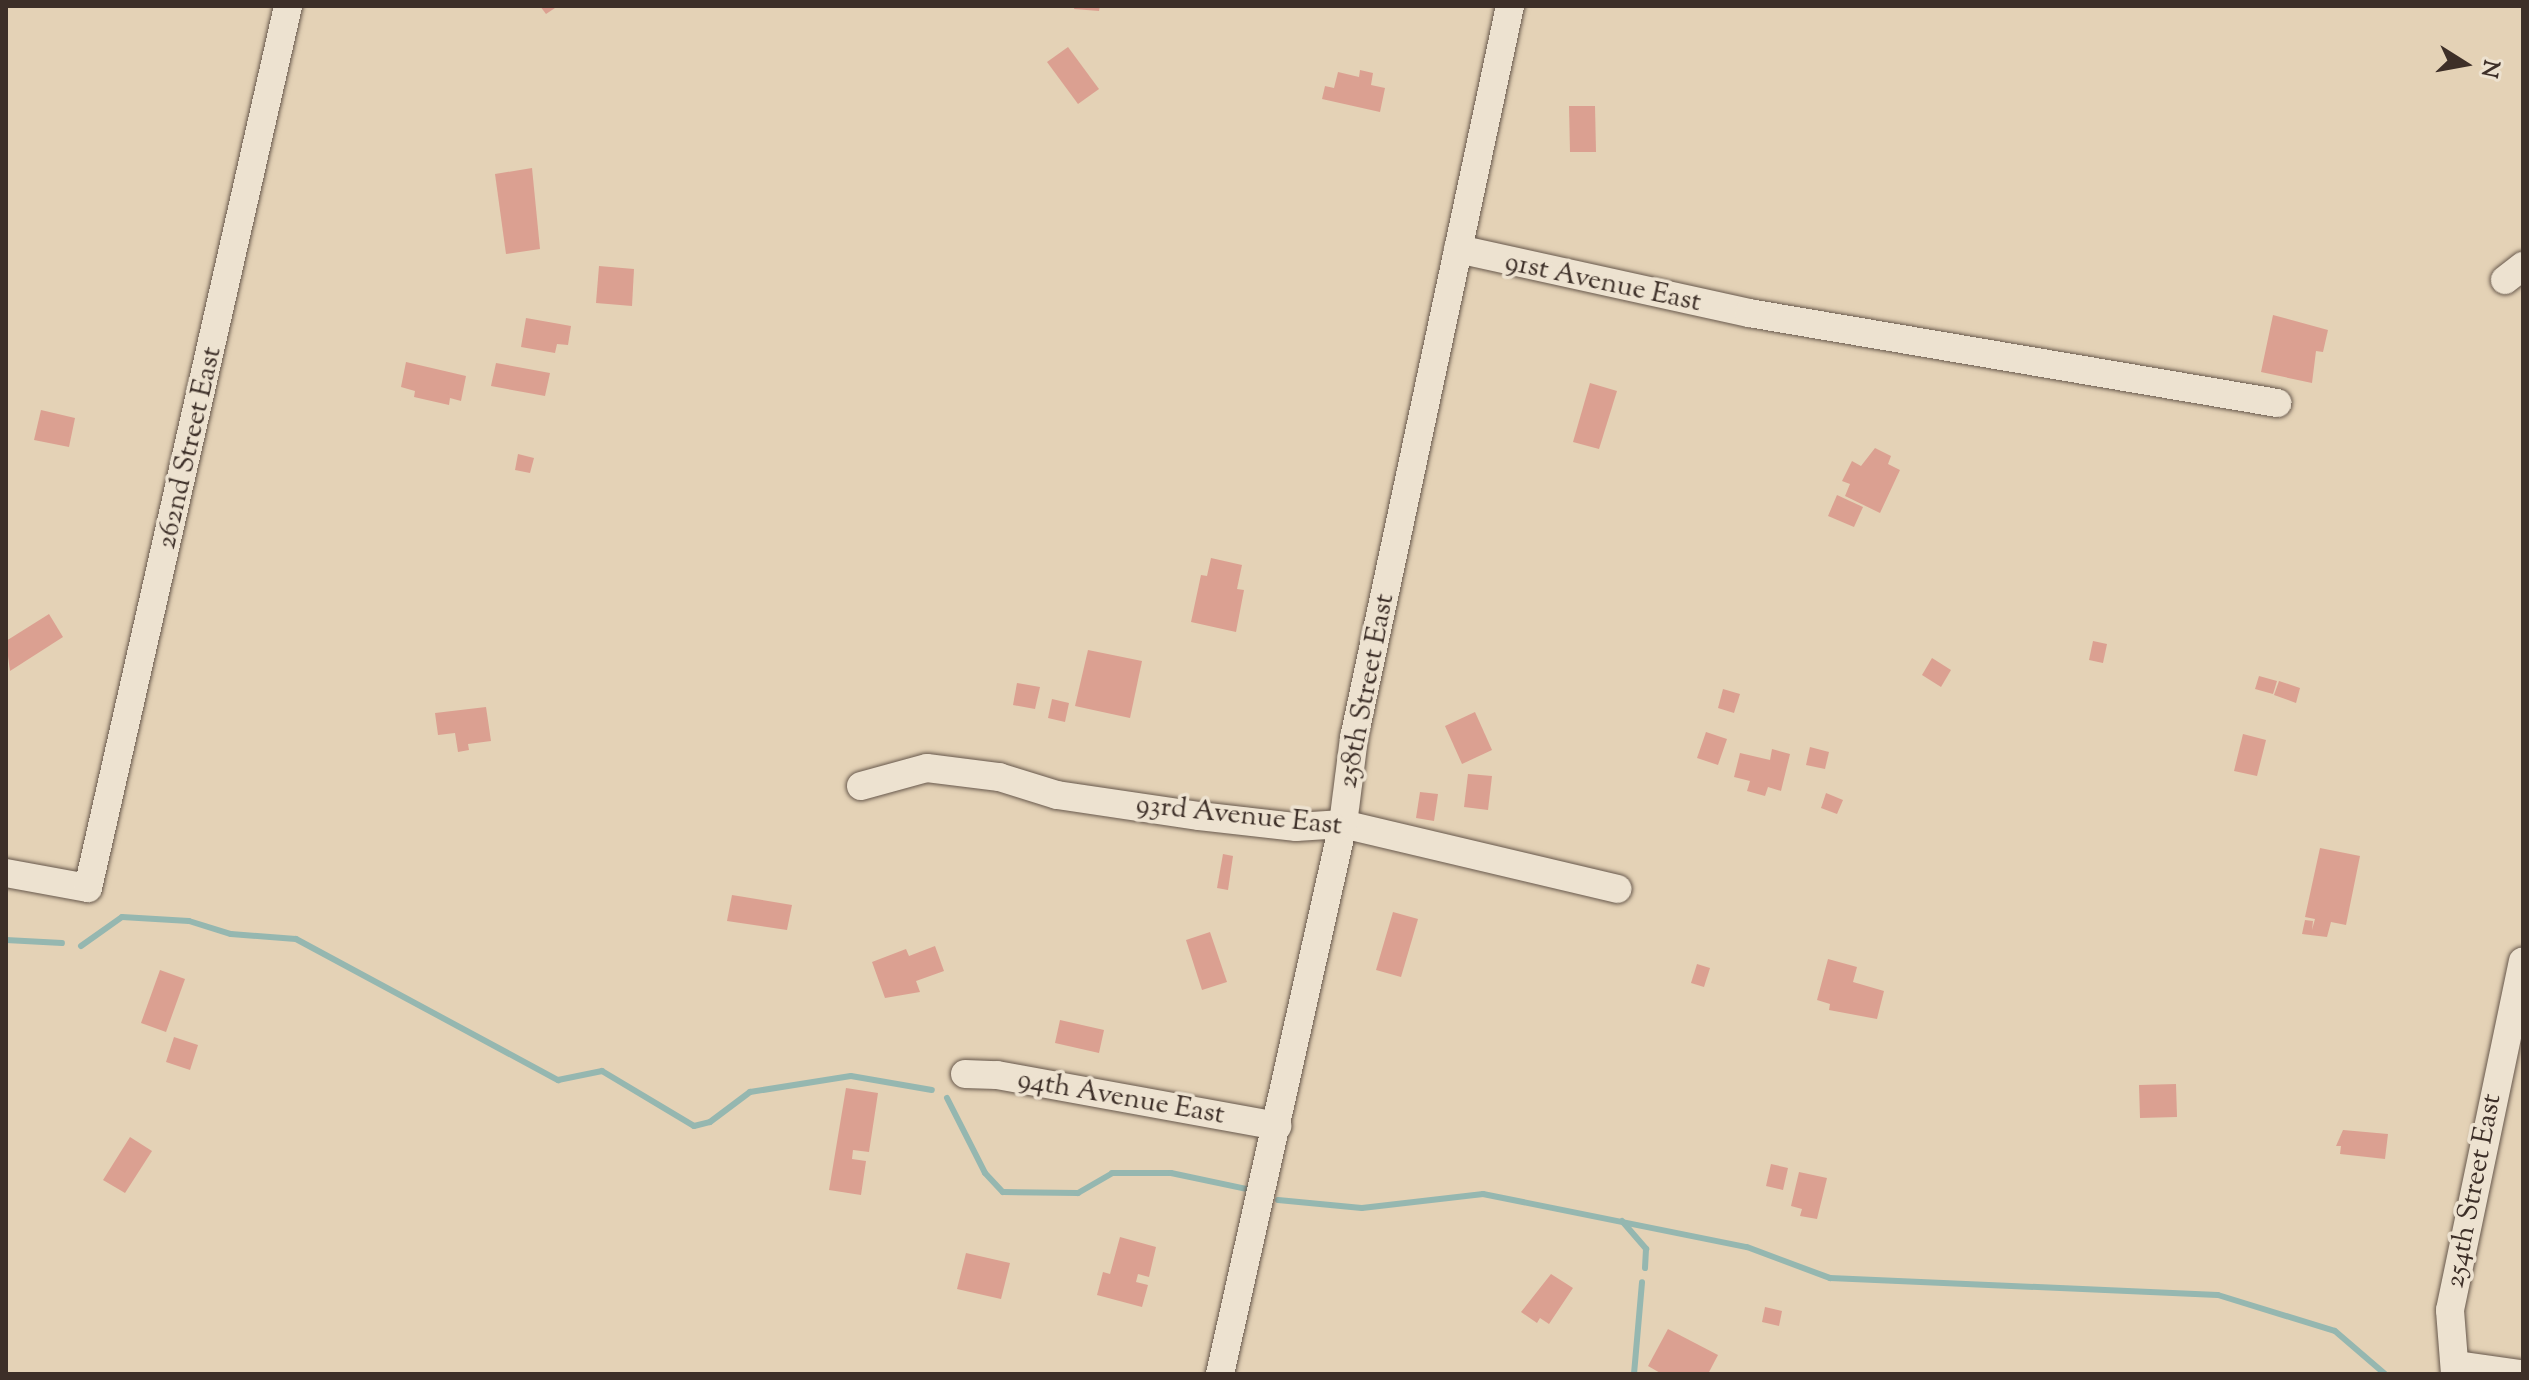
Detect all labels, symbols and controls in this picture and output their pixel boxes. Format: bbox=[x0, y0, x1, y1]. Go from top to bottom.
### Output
north arrow bbox=[2425, 24, 2505, 104]
text: N bbox=[2471, 57, 2506, 80]
street label: 91st Avenue East bbox=[1502, 246, 1704, 320]
street label: 262nd Street East bbox=[150, 344, 230, 552]
street label: 258th Street East bbox=[1332, 591, 1402, 791]
street label: 93rd Avenue East bbox=[1134, 788, 1344, 844]
street label: 94th Avenue East bbox=[1015, 1063, 1227, 1133]
street label: 254th Street East bbox=[2439, 1091, 2509, 1291]

